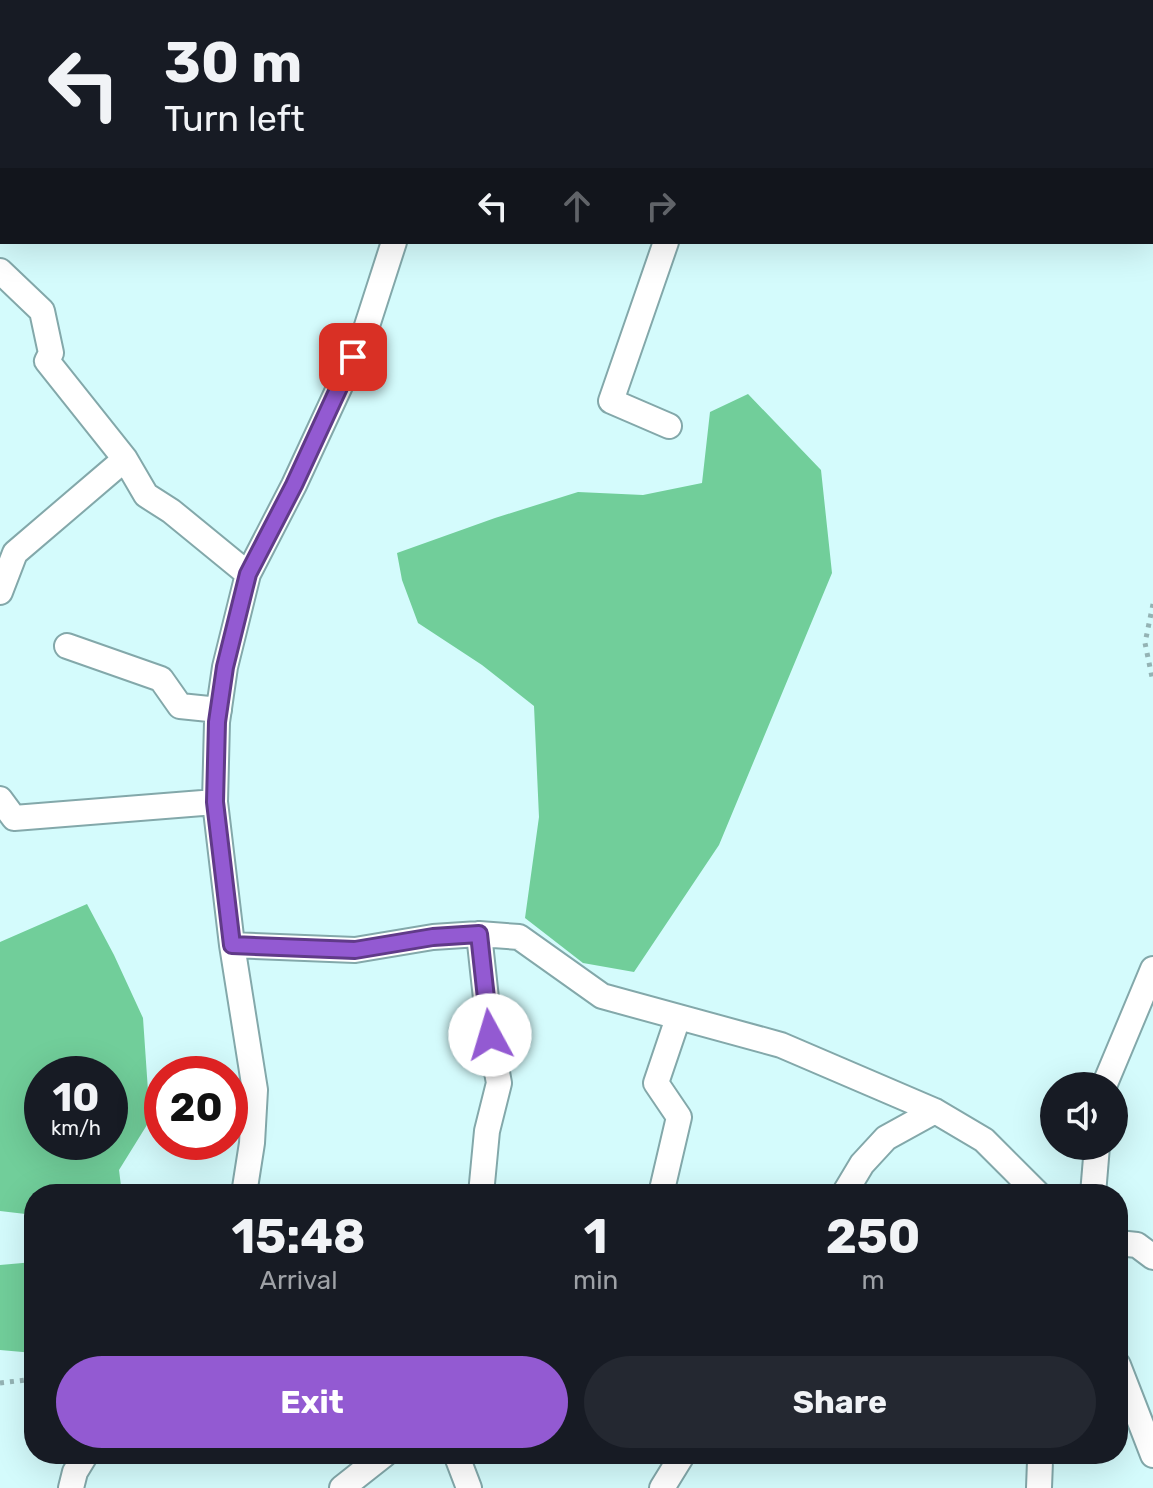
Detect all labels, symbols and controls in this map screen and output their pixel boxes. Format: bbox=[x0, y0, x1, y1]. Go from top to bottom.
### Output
text: 30 m bbox=[164, 30, 302, 96]
icon: left bbox=[32, 32, 136, 136]
text: Turn left bbox=[164, 97, 305, 140]
icon: left bbox=[471, 184, 515, 228]
icon: ahead bbox=[555, 184, 599, 228]
icon: right bbox=[639, 184, 683, 228]
pin bbox=[319, 323, 387, 391]
icon: arrive bbox=[331, 335, 375, 379]
position arrow bbox=[448, 993, 532, 1077]
speed limit sign: 20 bbox=[144, 1056, 248, 1160]
map controls bbox=[1040, 1072, 1128, 1160]
button: sound bbox=[1040, 1072, 1128, 1160]
text: 10 bbox=[52, 1074, 100, 1121]
text: km/h bbox=[51, 1116, 101, 1140]
text: 15:48 bbox=[231, 1208, 366, 1265]
text: 1 bbox=[584, 1208, 608, 1265]
text: 250 bbox=[826, 1208, 921, 1265]
text: Arrival bbox=[260, 1265, 338, 1296]
text: min bbox=[573, 1265, 618, 1296]
text: m bbox=[862, 1265, 885, 1296]
button: Exit bbox=[56, 1356, 568, 1448]
button: Share bbox=[584, 1356, 1096, 1448]

